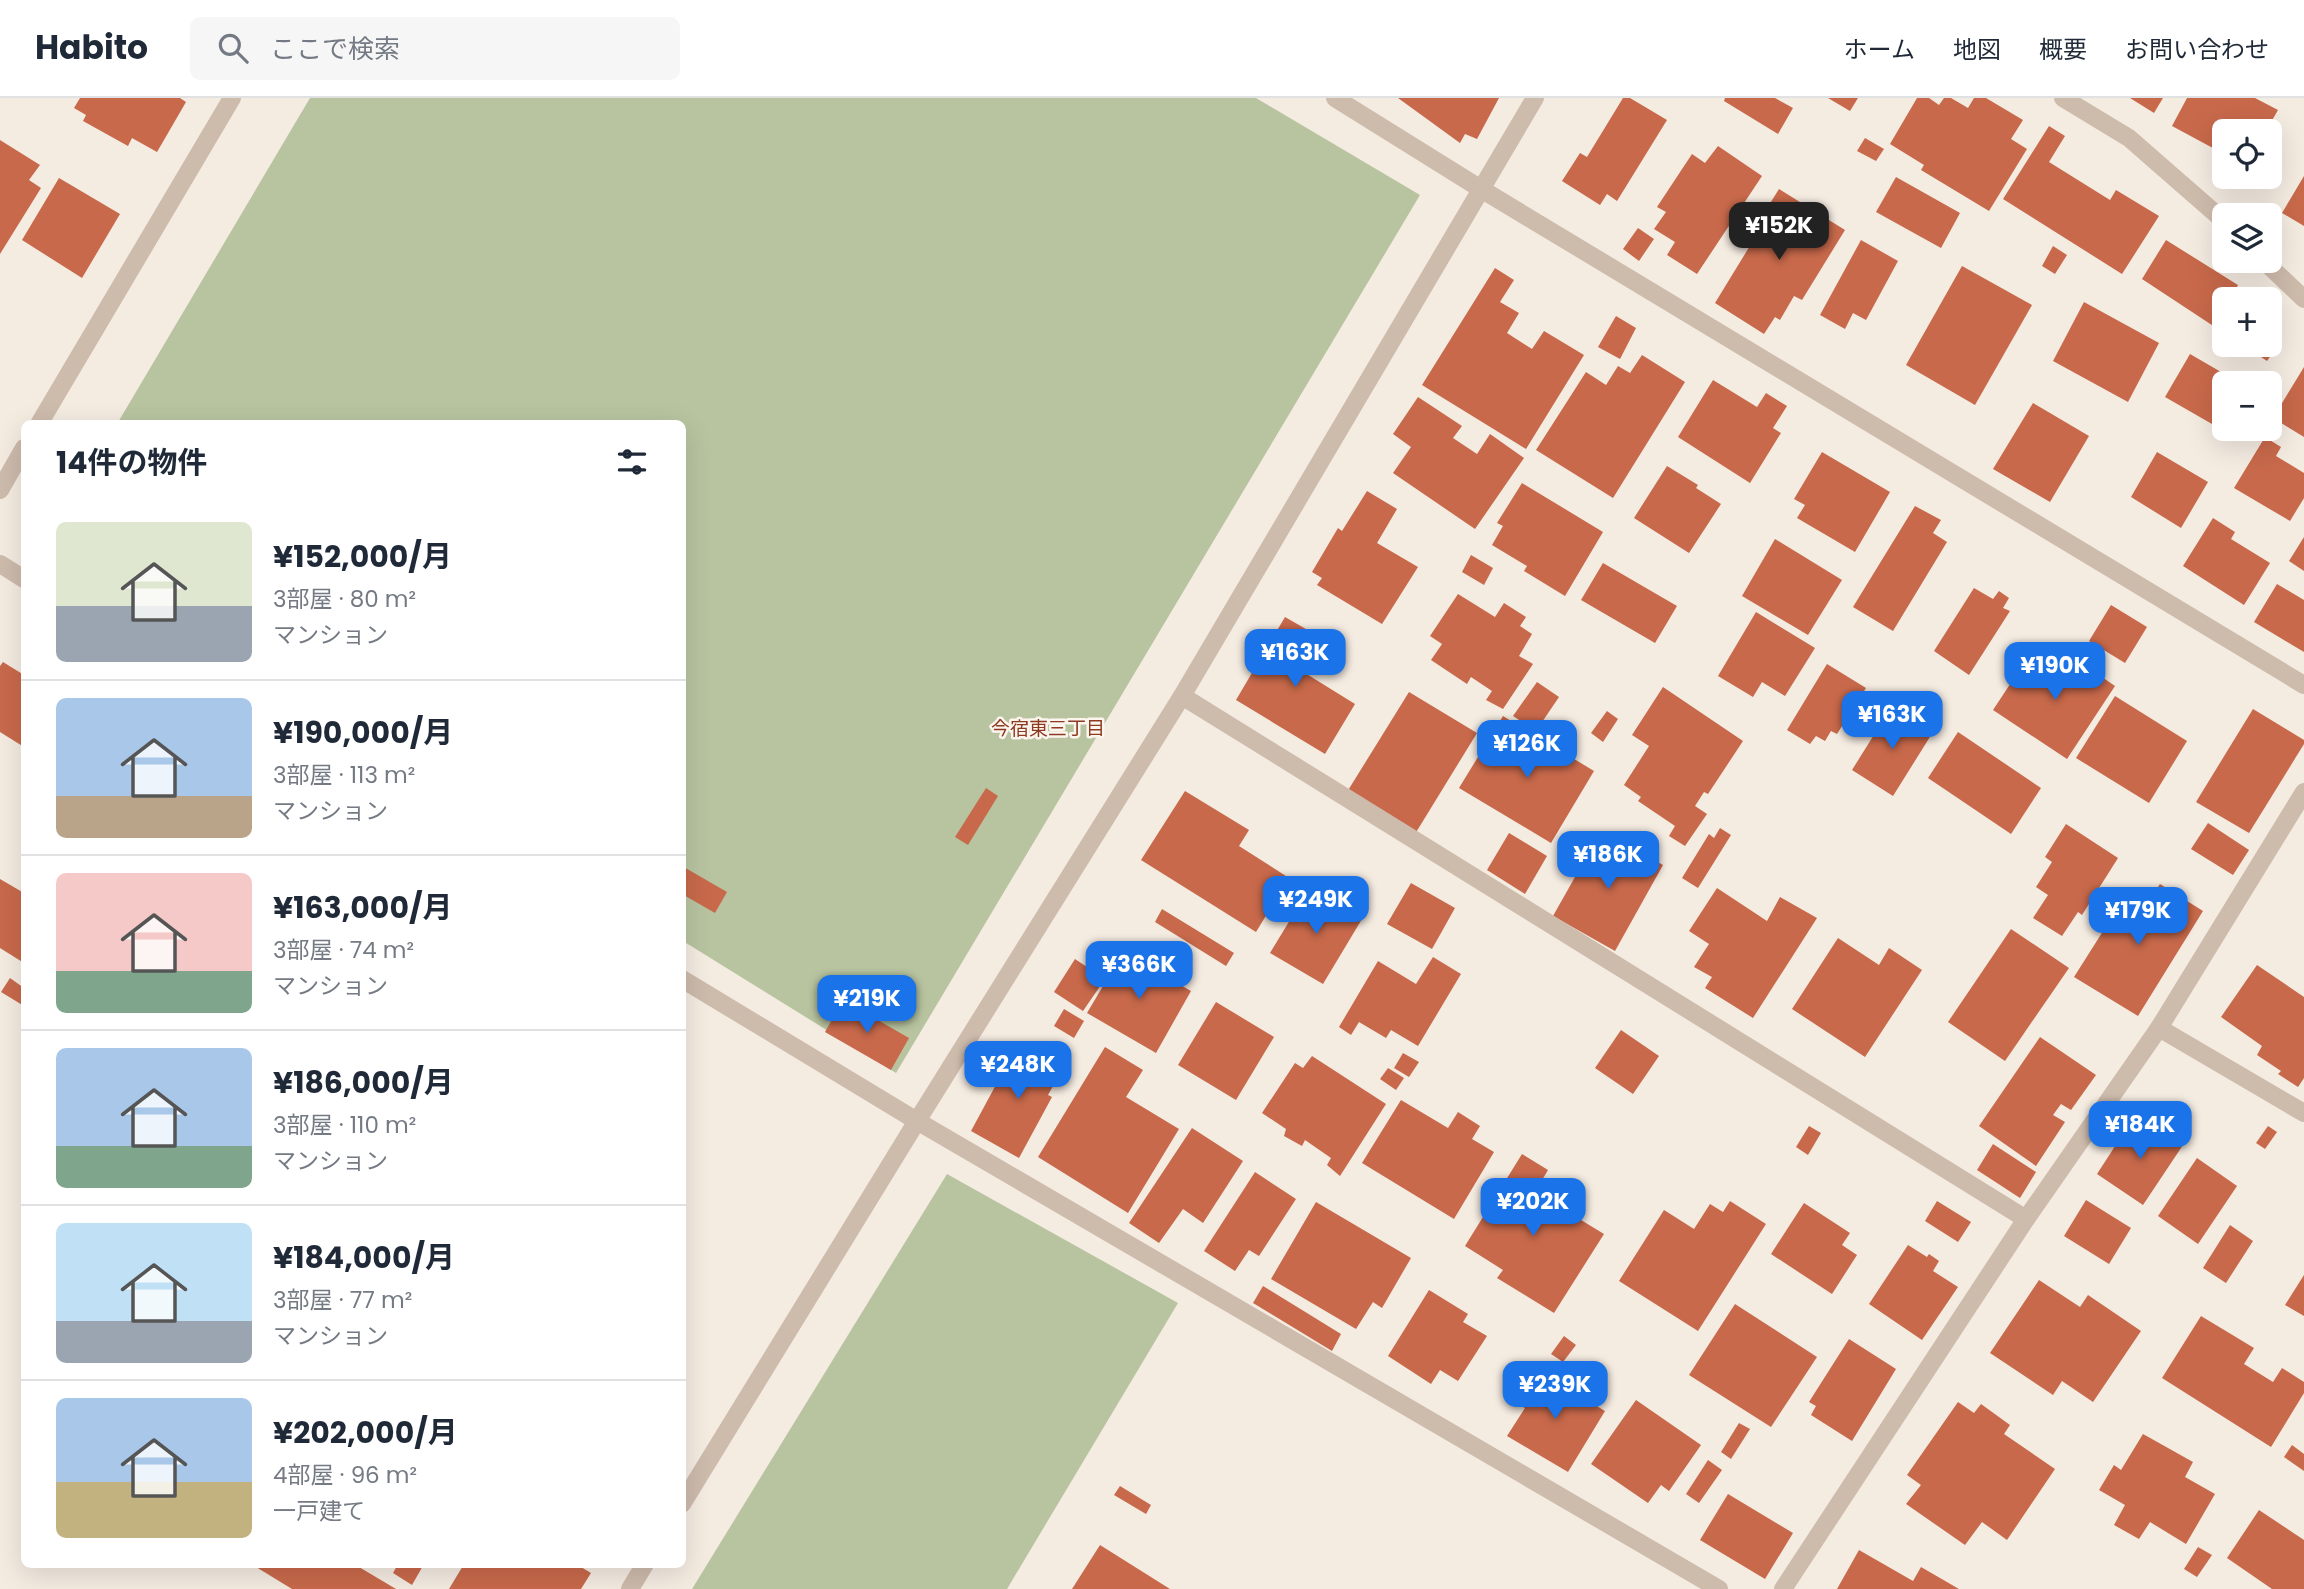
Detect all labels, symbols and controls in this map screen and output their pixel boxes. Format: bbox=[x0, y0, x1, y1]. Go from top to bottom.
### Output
search box bbox=[190, 17, 680, 80]
text: Habito bbox=[35, 24, 148, 71]
icon: search bbox=[214, 29, 252, 67]
text: ここで検索 bbox=[270, 31, 400, 67]
text: ホーム bbox=[1844, 33, 1915, 66]
text: 地図 bbox=[1953, 33, 2001, 66]
text: 概要 bbox=[2039, 33, 2087, 66]
text: お問い合わせ bbox=[2125, 33, 2269, 66]
map controls bbox=[2212, 119, 2282, 441]
button: locate bbox=[2212, 119, 2282, 189]
pin: ¥152K bbox=[1730, 202, 1828, 262]
button: layers bbox=[2212, 203, 2282, 273]
text: ¥152K bbox=[1745, 209, 1813, 241]
button: + bbox=[2212, 287, 2282, 357]
button: − bbox=[2212, 371, 2282, 441]
text: 14件の物件 bbox=[56, 441, 208, 484]
icon: filters bbox=[613, 443, 651, 481]
text: ¥152,000/月 bbox=[273, 535, 452, 578]
icon: home bbox=[112, 550, 196, 634]
text: 3部屋 · 80 m² bbox=[273, 583, 416, 615]
text: マンション bbox=[273, 619, 388, 651]
pin: ¥163K bbox=[1246, 630, 1344, 689]
text: ¥163K bbox=[1261, 636, 1329, 668]
pin: ¥190K bbox=[2006, 642, 2104, 702]
text: ¥190K bbox=[2020, 649, 2090, 681]
pin: ¥163K bbox=[1843, 692, 1941, 751]
text: ¥163K bbox=[1858, 698, 1926, 730]
text: ¥190,000/月 bbox=[273, 711, 453, 754]
district label: 今宿東三丁目 bbox=[991, 715, 1105, 742]
pin: ¥126K bbox=[1478, 720, 1576, 780]
icon: home bbox=[112, 726, 196, 810]
text: ¥126K bbox=[1493, 727, 1561, 759]
text: 3部屋 · 113 m² bbox=[273, 759, 415, 791]
text: マンション bbox=[273, 795, 388, 827]
pin: ¥186K bbox=[1559, 832, 1657, 891]
text: ¥186K bbox=[1573, 838, 1643, 870]
pin: ¥249K bbox=[1267, 876, 1365, 936]
text: ¥249K bbox=[1279, 883, 1353, 915]
text: ¥163,000/月 bbox=[273, 886, 453, 929]
pin: ¥179K bbox=[2089, 888, 2187, 947]
text: ¥179K bbox=[2105, 894, 2171, 926]
icon: home bbox=[112, 901, 196, 985]
text: 3部屋 · 74 m² bbox=[273, 934, 414, 966]
pin: ¥366K bbox=[1090, 942, 1188, 1001]
text: ¥366K bbox=[1102, 948, 1176, 980]
text: マンション bbox=[273, 970, 388, 1002]
pin: ¥219K bbox=[818, 976, 916, 1035]
text: ¥219K bbox=[833, 982, 901, 1014]
pin: ¥248K bbox=[969, 1042, 1067, 1101]
text: ¥248K bbox=[980, 1048, 1056, 1080]
text: ¥186,000/月 bbox=[273, 1061, 454, 1104]
icon: home bbox=[112, 1076, 196, 1160]
pin: ¥184K bbox=[2091, 1102, 2189, 1161]
text: ¥184K bbox=[2105, 1108, 2175, 1140]
text: 3部屋 · 110 m² bbox=[273, 1109, 416, 1141]
text: マンション bbox=[273, 1145, 388, 1177]
pin: ¥202K bbox=[1484, 1178, 1582, 1238]
text: ¥202K bbox=[1497, 1185, 1569, 1217]
text: ¥184,000/月 bbox=[273, 1236, 455, 1279]
icon: home bbox=[112, 1251, 196, 1335]
text: 3部屋 · 77 m² bbox=[273, 1284, 412, 1316]
text: マンション bbox=[273, 1320, 388, 1352]
pin: ¥239K bbox=[1506, 1362, 1604, 1421]
text: ¥239K bbox=[1519, 1368, 1591, 1400]
text: ¥202,000/月 bbox=[273, 1411, 458, 1454]
icon: home bbox=[112, 1426, 196, 1510]
text: 4部屋 · 96 m² bbox=[273, 1459, 417, 1491]
text: 一戸建て bbox=[273, 1495, 365, 1527]

